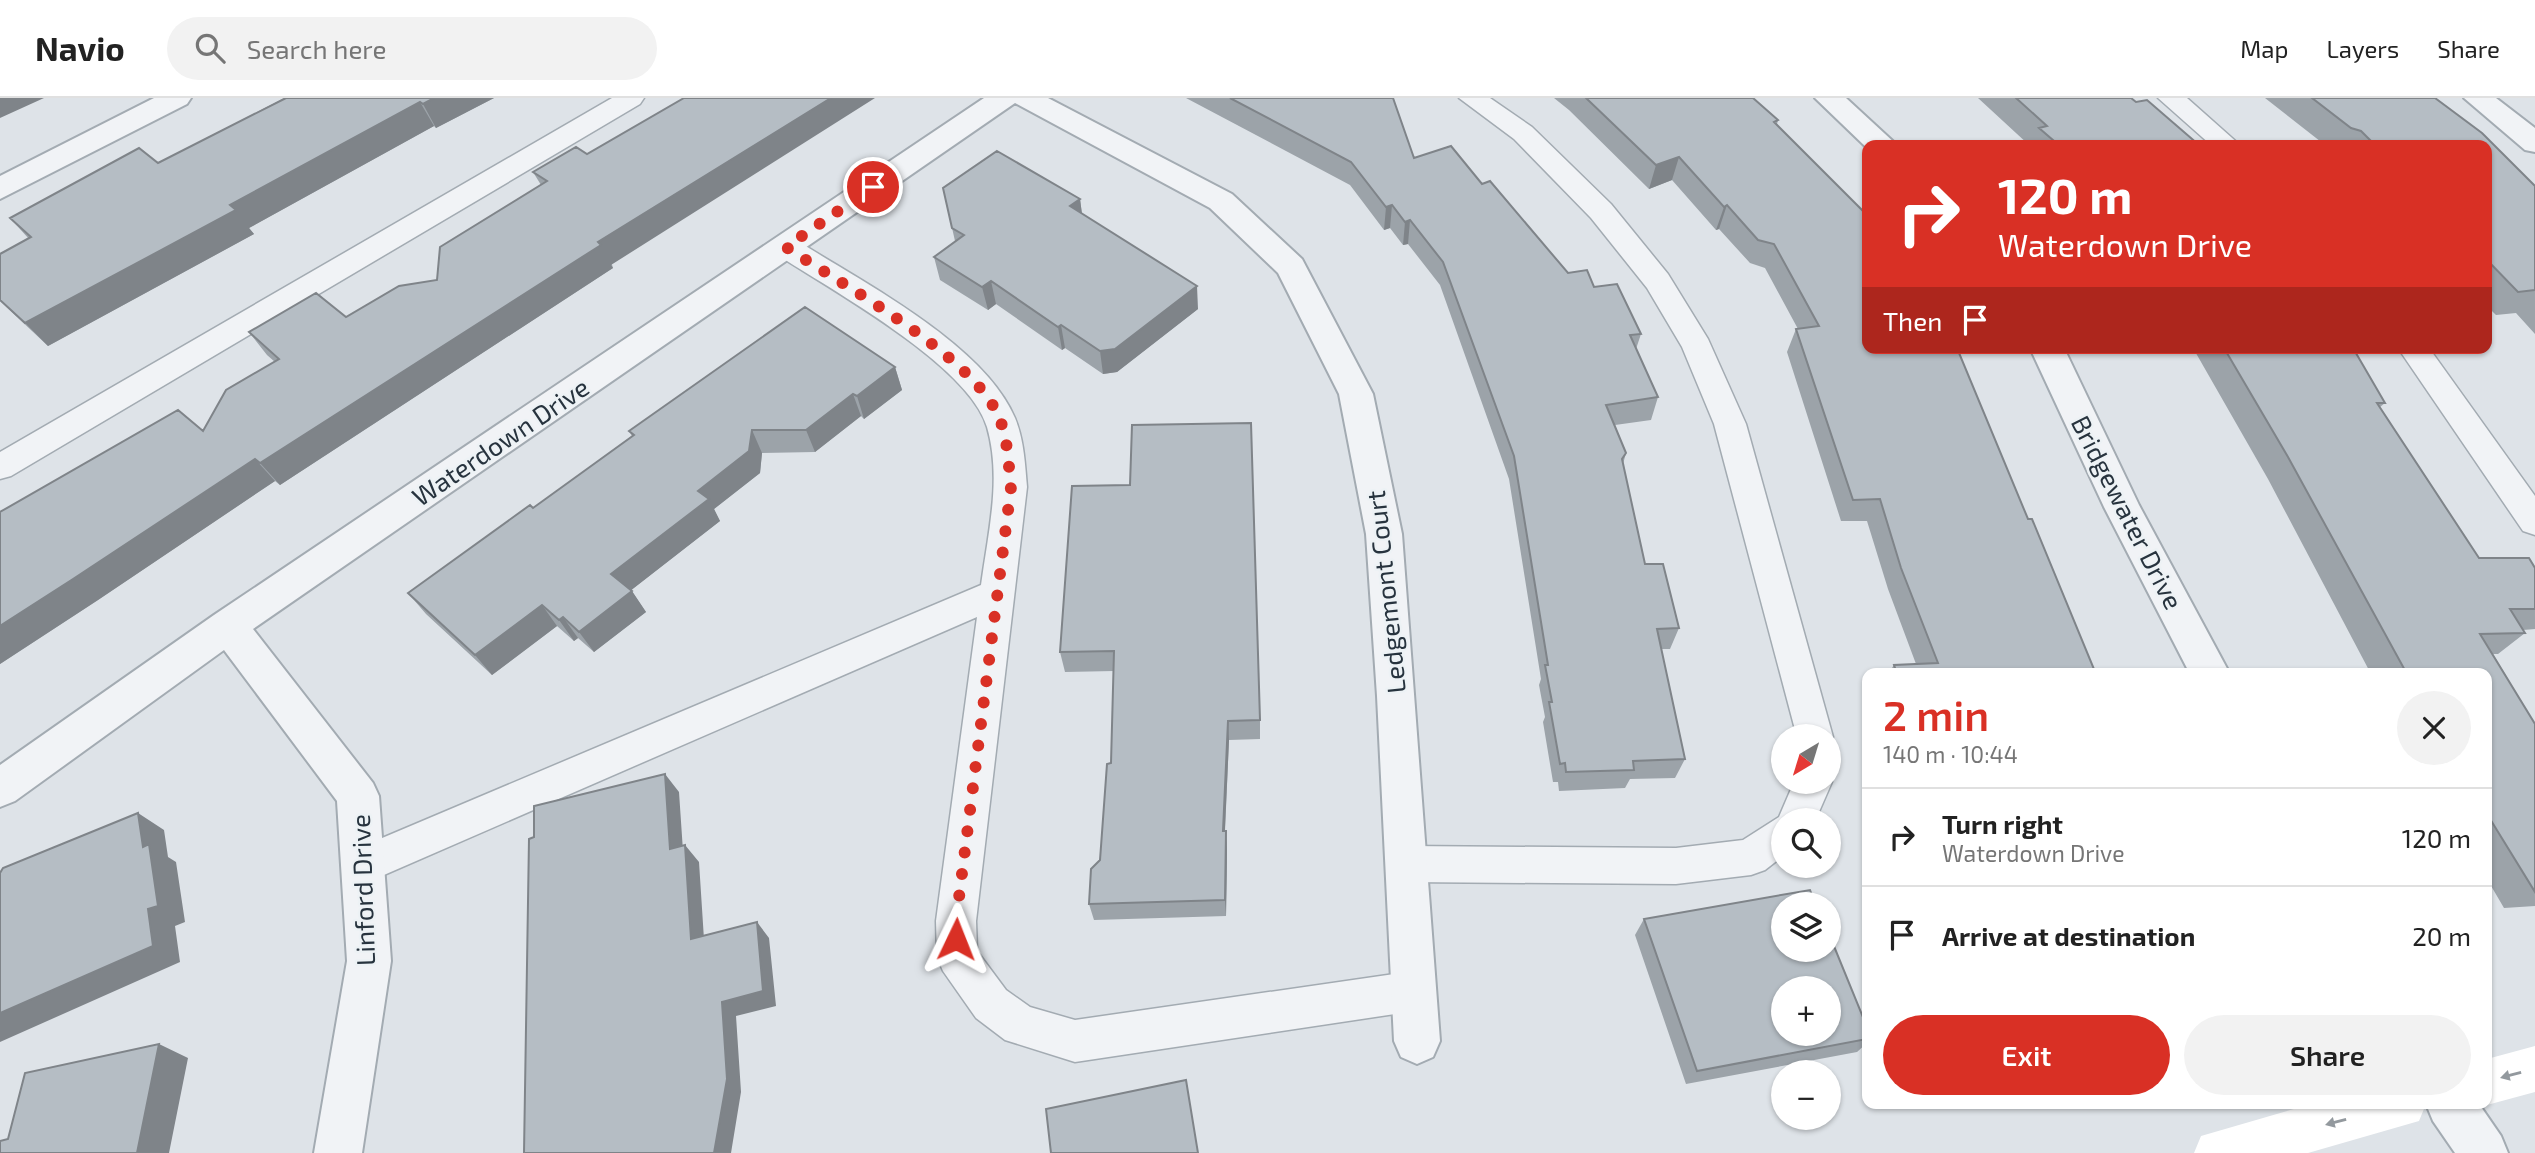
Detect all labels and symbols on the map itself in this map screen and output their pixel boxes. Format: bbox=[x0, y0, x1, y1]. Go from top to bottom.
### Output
pin bbox=[843, 157, 903, 217]
street label: Waterdown Drive bbox=[406, 370, 594, 512]
street label: Bridgewater Drive bbox=[2066, 410, 2190, 614]
street label: Ledgemont Court bbox=[1359, 489, 1411, 695]
north arrow bbox=[1771, 724, 1841, 794]
street label: Linford Drive bbox=[344, 814, 380, 966]
position arrow bbox=[919, 902, 993, 976]
one-way arrow bbox=[2500, 1070, 2522, 1081]
one-way arrow bbox=[2325, 1117, 2347, 1128]

